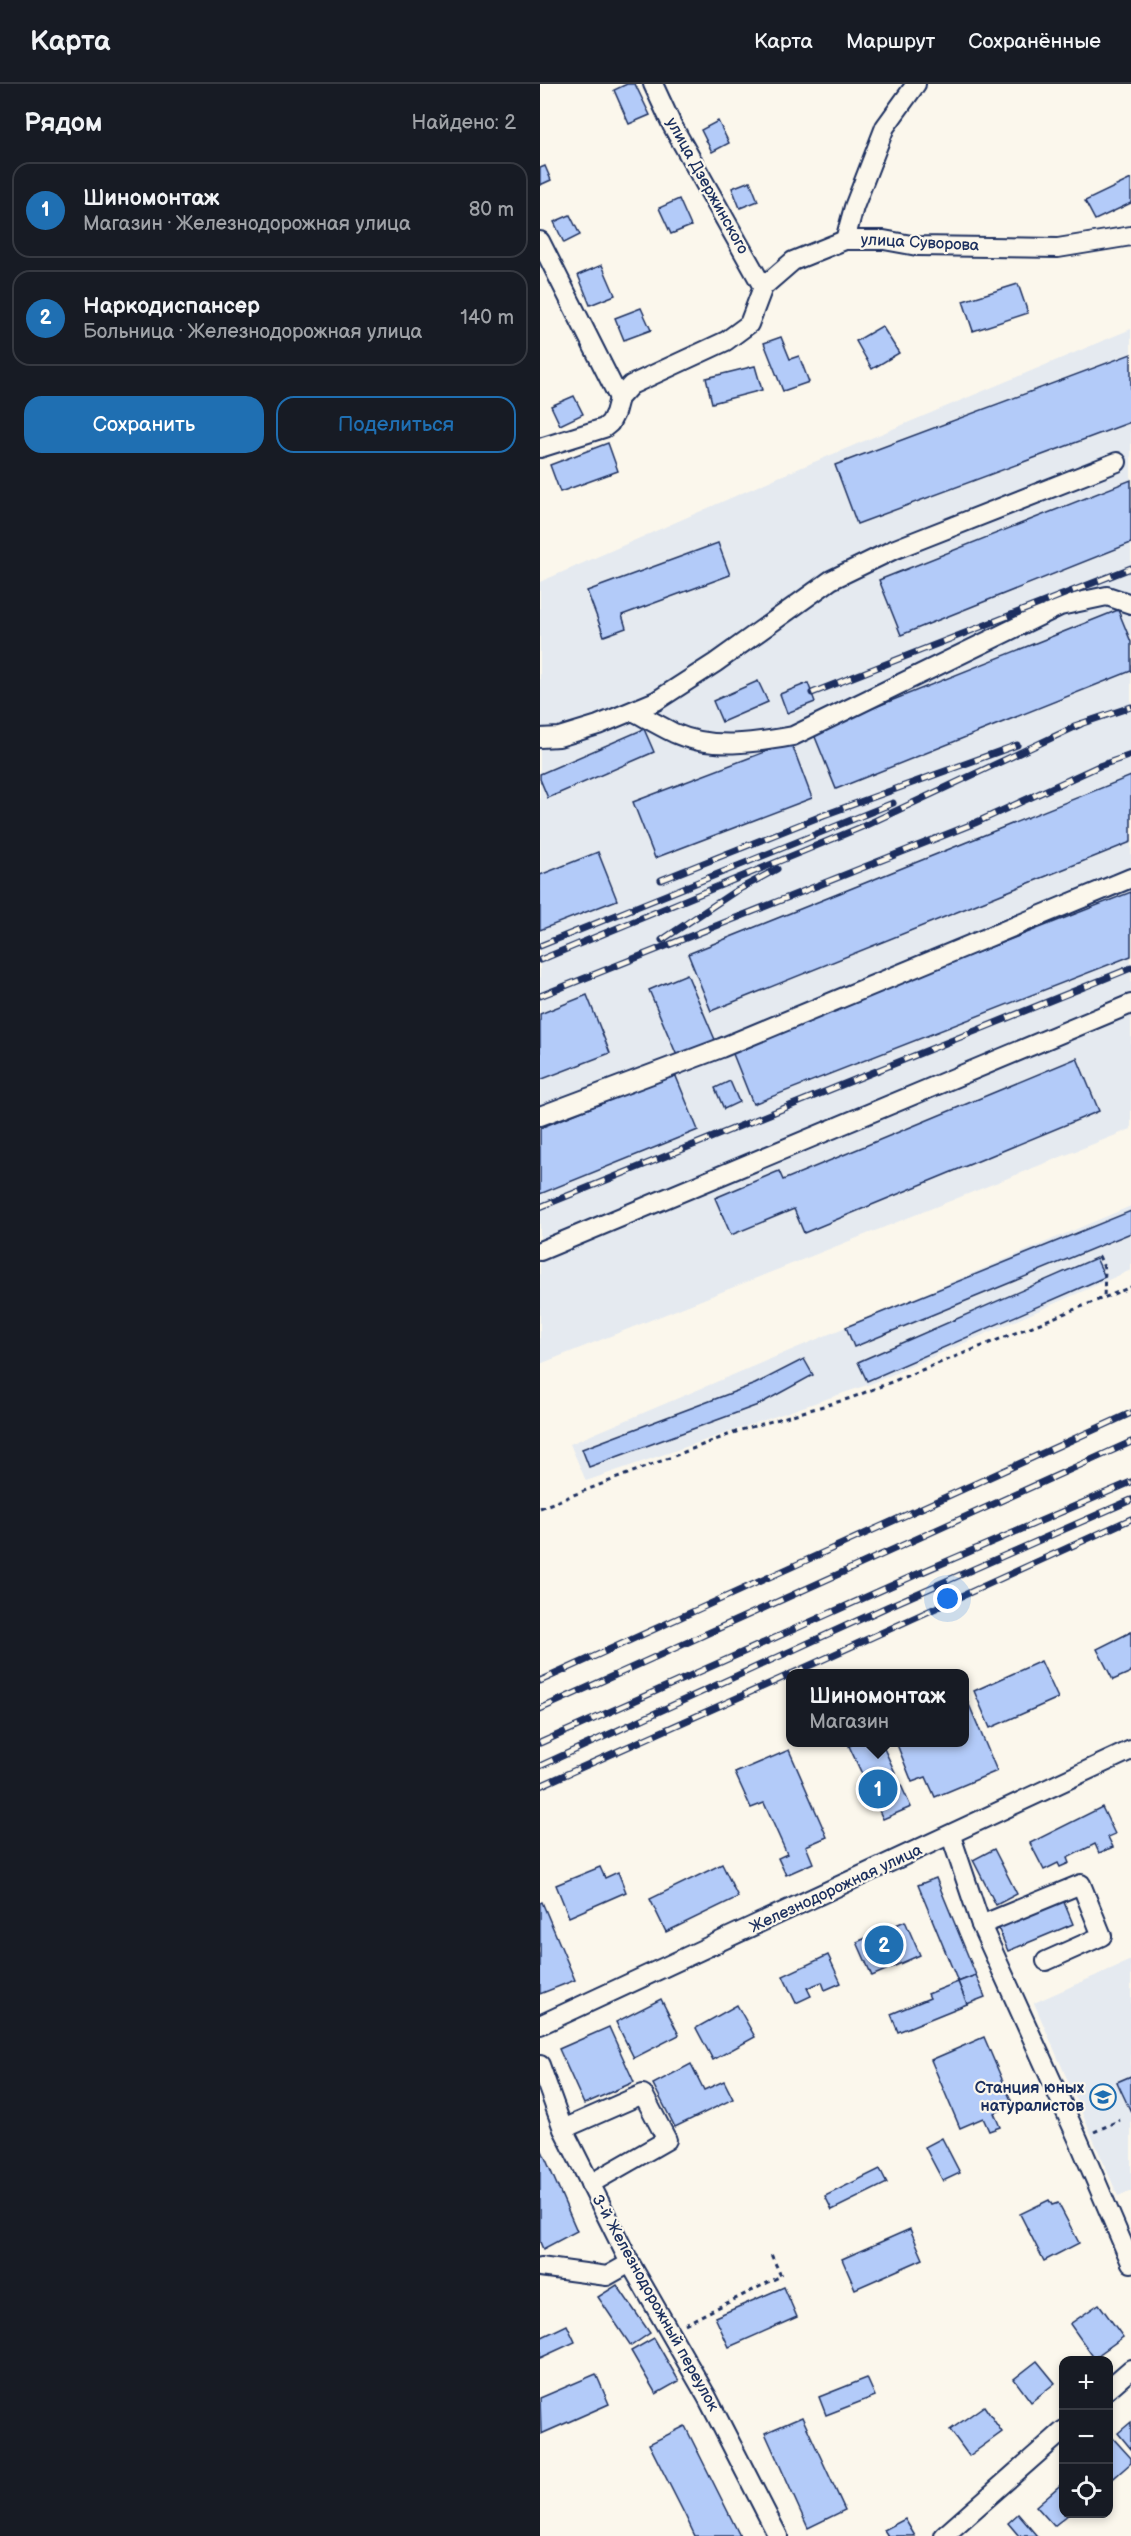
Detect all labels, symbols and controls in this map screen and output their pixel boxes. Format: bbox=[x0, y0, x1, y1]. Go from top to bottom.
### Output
text: Карта bbox=[30, 25, 110, 58]
text: Карта bbox=[754, 29, 813, 54]
text: Маршрут bbox=[846, 29, 935, 54]
text: Сохранённые bbox=[968, 29, 1101, 54]
text: Рядом bbox=[24, 108, 102, 139]
text: Найдено: 2 bbox=[412, 111, 516, 135]
street label: улица Дзержинского bbox=[662, 114, 752, 258]
text: Шиномонтаж bbox=[83, 185, 219, 212]
text: 1 bbox=[41, 198, 50, 222]
text: 80 m bbox=[469, 198, 514, 222]
text: Магазин · Железнодорожная улица bbox=[83, 212, 411, 236]
street label: улица Суворова bbox=[860, 230, 980, 256]
text: Наркодиспансер bbox=[83, 293, 260, 320]
text: 2 bbox=[40, 306, 51, 330]
text: 140 m bbox=[460, 306, 514, 330]
text: Больница · Железнодорожная улица bbox=[83, 320, 422, 344]
button: Сохранить bbox=[24, 396, 264, 453]
button: Поделиться bbox=[276, 396, 516, 453]
your location bbox=[933, 1584, 962, 1613]
popup bbox=[786, 1669, 969, 1747]
text: Шиномонтаж bbox=[809, 1683, 946, 1710]
text: Магазин bbox=[809, 1710, 889, 1734]
pin: 1 bbox=[858, 1766, 898, 1812]
street label: Железнодорожная улица bbox=[747, 1840, 926, 1937]
pin: 2 bbox=[864, 1922, 904, 1968]
place label: Станция юных натуралистов bbox=[975, 2079, 1085, 2116]
school or university icon: Станция юных натуралистов bbox=[1088, 2082, 1118, 2112]
street label: 3-й Железнодорожный переулок bbox=[587, 2191, 723, 2415]
map controls bbox=[1059, 2356, 1113, 2518]
button: + bbox=[1059, 2356, 1113, 2410]
button: − bbox=[1059, 2410, 1113, 2464]
button: locate bbox=[1059, 2464, 1113, 2518]

